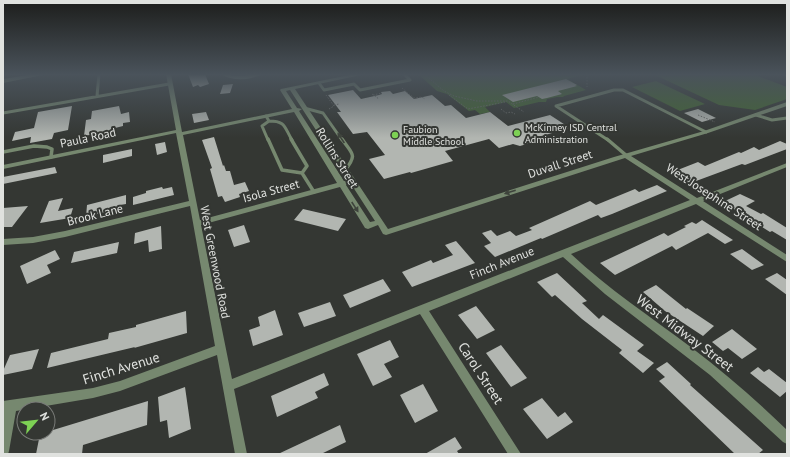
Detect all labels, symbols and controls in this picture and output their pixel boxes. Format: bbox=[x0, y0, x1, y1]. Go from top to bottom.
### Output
place label: McKinney ISD Central Administration bbox=[525, 121, 617, 146]
place label: Faubion Middle School bbox=[403, 123, 464, 148]
street label: Paula Road bbox=[59, 124, 117, 151]
street label: Rollins Street bbox=[313, 125, 362, 191]
marker: McKinney ISD Central Administration bbox=[512, 128, 522, 138]
marker: Faubion Middle School bbox=[390, 130, 400, 140]
one-way arrow bbox=[337, 133, 345, 143]
street label: Duvall Street bbox=[526, 146, 594, 181]
street label: West Josephine Street bbox=[663, 160, 765, 233]
street label: Isola Street bbox=[241, 176, 301, 205]
one-way arrow bbox=[504, 189, 516, 195]
street label: Brook Lane bbox=[65, 200, 124, 229]
one-way arrow bbox=[351, 202, 359, 212]
street label: West Greenwood Road bbox=[197, 204, 234, 320]
street label: Finch Avenue bbox=[467, 243, 536, 282]
street label: West Midway Street bbox=[633, 290, 738, 376]
street label: Carol Street bbox=[454, 339, 508, 408]
street label: Finch Avenue bbox=[80, 348, 162, 388]
north arrow bbox=[16, 401, 56, 441]
text: N bbox=[37, 410, 53, 423]

